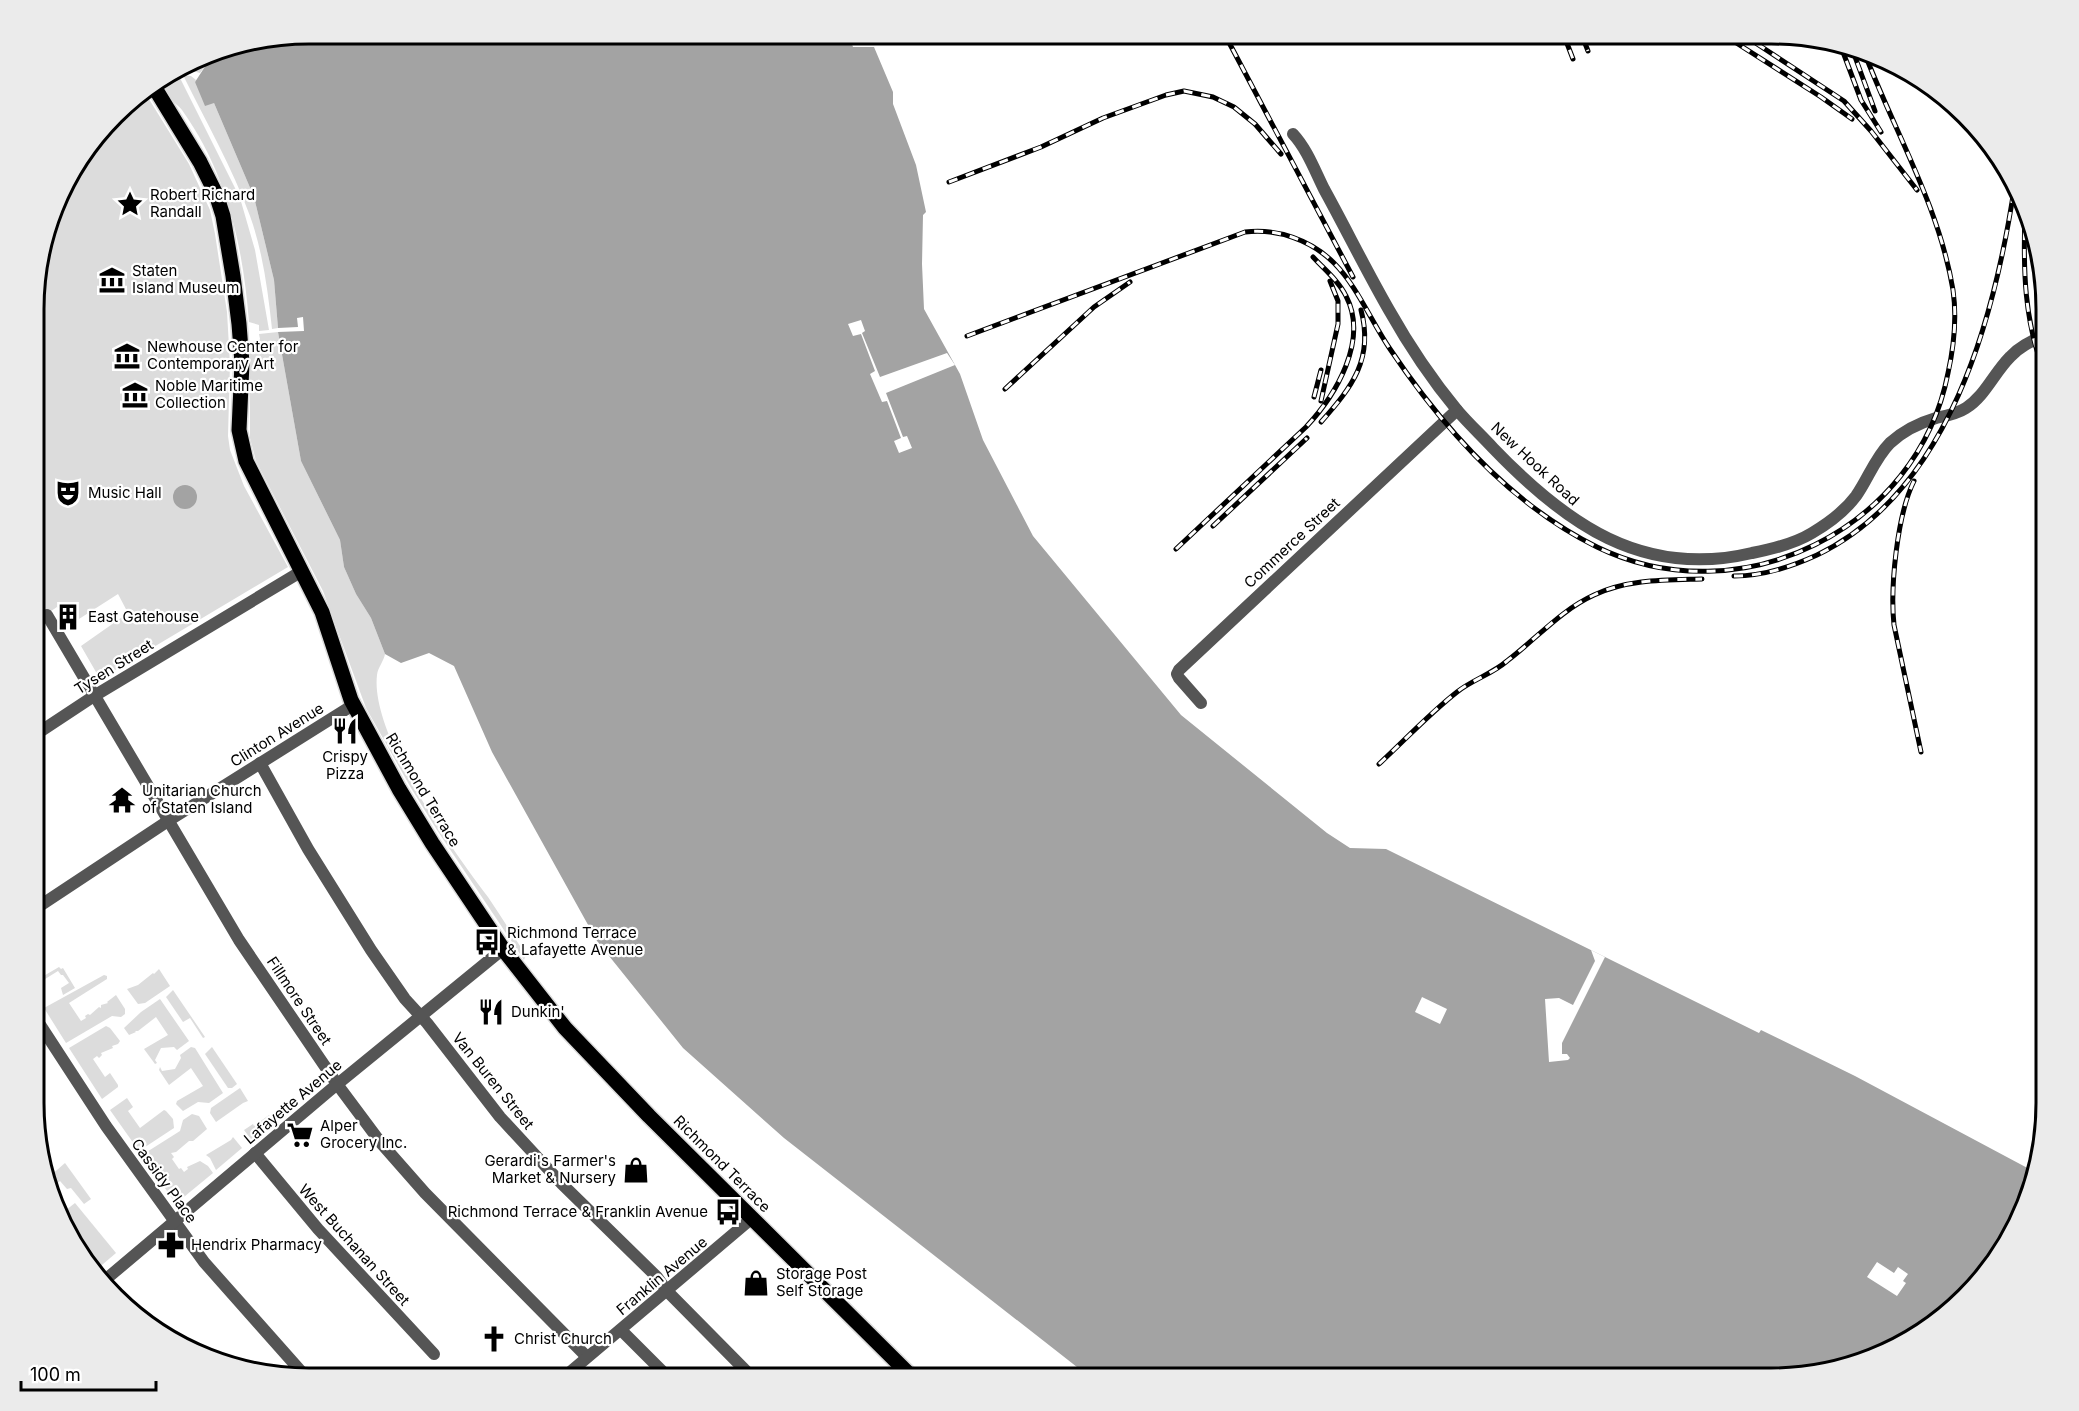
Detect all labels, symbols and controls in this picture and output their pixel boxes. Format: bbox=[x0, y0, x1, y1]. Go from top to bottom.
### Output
place label: Robert Richard Randall bbox=[150, 185, 255, 221]
place icon: Robert Richard Randall bbox=[115, 189, 145, 219]
place label: Staten Island Museum bbox=[132, 261, 239, 297]
museum icon: Staten Island Museum bbox=[97, 265, 127, 295]
place label: Newhouse Center for Contemporary Art bbox=[147, 337, 299, 373]
museum icon: Newhouse Center for Contemporary Art bbox=[112, 341, 142, 371]
place label: Noble Maritime Collection bbox=[155, 376, 263, 412]
museum icon: Noble Maritime Collection bbox=[120, 380, 150, 410]
street label: New Hook Road bbox=[1487, 418, 1584, 509]
theatre icon: Music Hall bbox=[53, 478, 83, 508]
place label: Music Hall bbox=[88, 483, 162, 502]
street label: Commerce Street bbox=[1240, 493, 1344, 592]
building icon: East Gatehouse bbox=[53, 602, 83, 632]
place label: East Gatehouse bbox=[88, 607, 199, 626]
street label: Tysen Street bbox=[71, 635, 157, 698]
street label: Clinton Avenue bbox=[226, 698, 327, 771]
restaurant icon: Crispy Pizza bbox=[330, 716, 360, 746]
street label: Richmond Terrace bbox=[382, 729, 465, 850]
place label: Crispy Pizza bbox=[322, 747, 368, 783]
place label: Unitarian Church of Staten Island bbox=[142, 781, 262, 817]
temple icon: Unitarian Church of Staten Island bbox=[107, 785, 137, 815]
place label: Richmond Terrace & Lafayette Avenue bbox=[507, 923, 643, 959]
bus stop icon: Richmond Terrace & Lafayette Avenue bbox=[472, 927, 502, 957]
street label: Fillmore Street bbox=[263, 953, 336, 1049]
restaurant icon: Dunkin' bbox=[476, 997, 506, 1027]
place label: Dunkin' bbox=[511, 1002, 565, 1021]
street label: Van Buren Street bbox=[448, 1028, 538, 1133]
street label: Lafayette Avenue bbox=[240, 1055, 346, 1148]
street label: Richmond Terrace bbox=[670, 1111, 775, 1216]
place label: Alper Grocery Inc. bbox=[320, 1116, 407, 1152]
supermarket icon: Alper Grocery Inc. bbox=[285, 1120, 315, 1150]
street label: Cassidy Place bbox=[127, 1135, 201, 1227]
place label: Gerardi's Farmer's Market & Nursery bbox=[484, 1151, 617, 1187]
shop icon: Gerardi's Farmer's Market & Nursery bbox=[621, 1155, 651, 1185]
street label: West Buchanan Street bbox=[295, 1180, 414, 1309]
bus stop icon: Richmond Terrace & Franklin Avenue bbox=[713, 1197, 743, 1227]
place label: Richmond Terrace & Franklin Avenue bbox=[448, 1202, 708, 1221]
pharmacy icon: Hendrix Pharmacy bbox=[156, 1230, 186, 1260]
street label: Franklin Avenue bbox=[612, 1232, 711, 1319]
place label: Hendrix Pharmacy bbox=[191, 1235, 322, 1254]
place label: Storage Post Self Storage bbox=[776, 1264, 867, 1300]
shop icon: Storage Post Self Storage bbox=[741, 1268, 771, 1298]
church icon: Christ Church bbox=[479, 1324, 509, 1354]
place label: Christ Church bbox=[514, 1329, 612, 1348]
scale bar bbox=[21, 1354, 156, 1392]
text: 100 m bbox=[30, 1364, 81, 1385]

